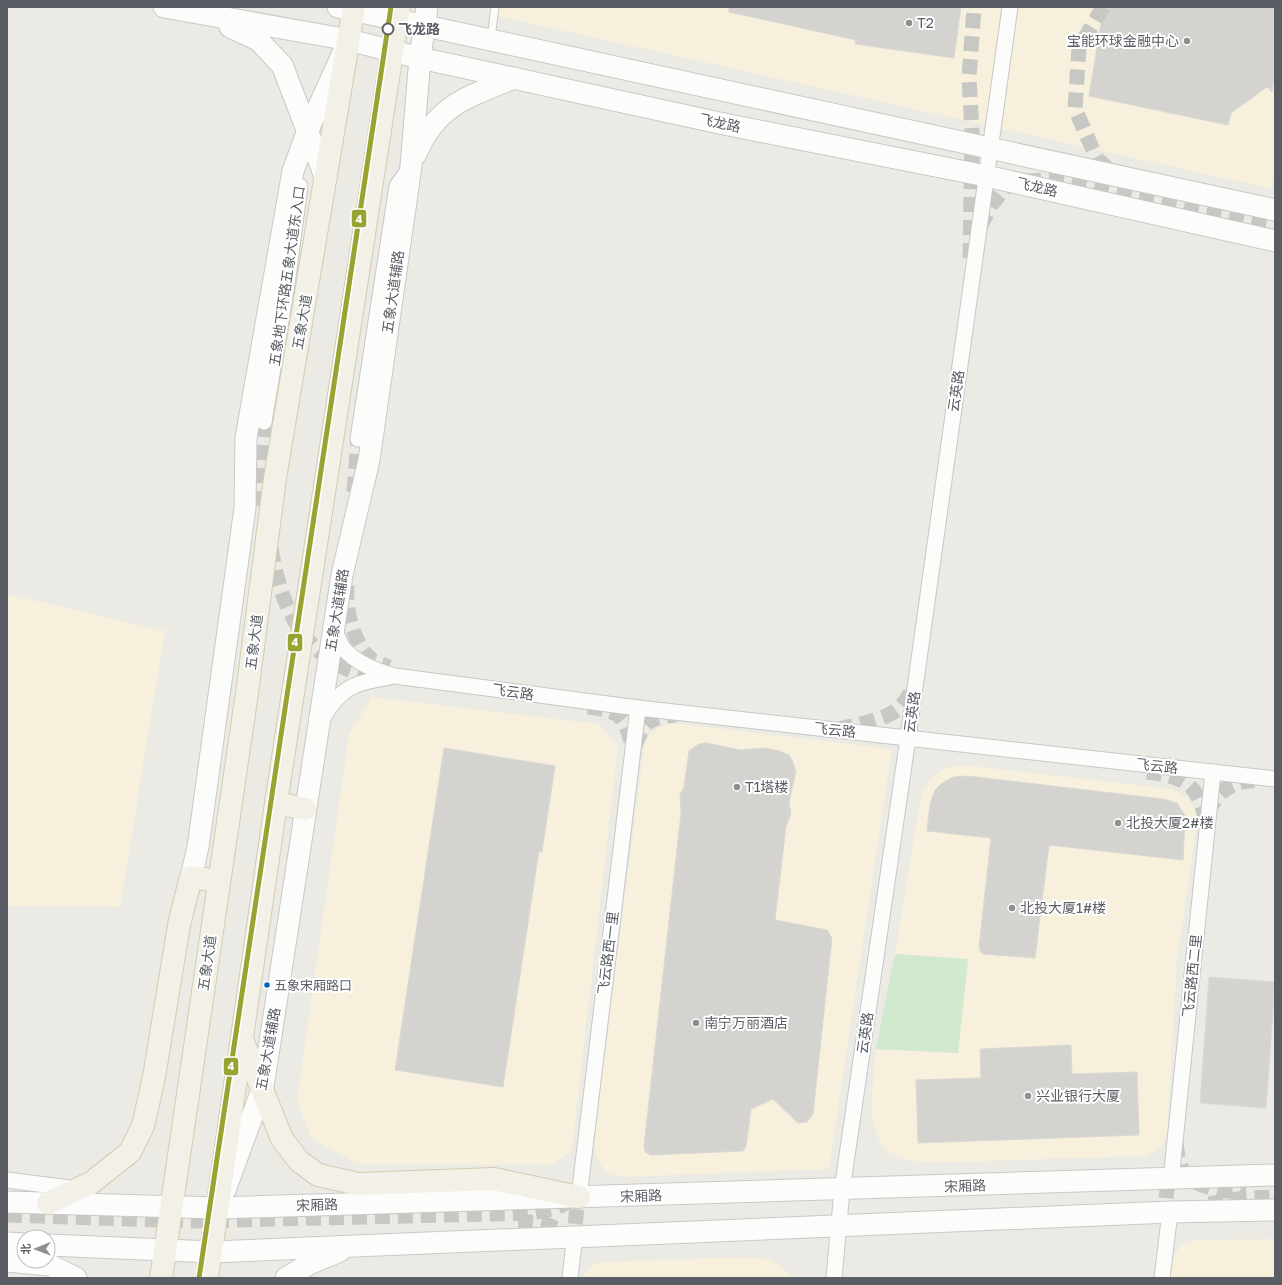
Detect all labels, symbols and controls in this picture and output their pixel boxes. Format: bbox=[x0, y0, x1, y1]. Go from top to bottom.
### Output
place label: T2 bbox=[917, 14, 934, 31]
marker: T2 bbox=[904, 18, 914, 28]
place label: 飞龙路 bbox=[398, 20, 440, 37]
marker: 飞龙路 bbox=[381, 22, 395, 36]
place label: 宝能环球金融中心 bbox=[1067, 32, 1179, 49]
marker: 宝能环球金融中心 bbox=[1182, 36, 1192, 46]
street label: 飞龙路 bbox=[698, 110, 742, 135]
street label: 飞龙路 bbox=[1015, 174, 1059, 200]
street label: 五象地下环路五象大道东入口 bbox=[266, 185, 308, 367]
line badge: 4 bbox=[351, 209, 367, 228]
text: 4 bbox=[356, 212, 363, 225]
street label: 五象大道辅路 bbox=[378, 249, 407, 335]
street label: 五象大道 bbox=[289, 293, 315, 351]
street label: 云英路 bbox=[944, 369, 967, 413]
street label: 五象大道辅路 bbox=[322, 567, 351, 653]
street label: 五象大道 bbox=[242, 613, 265, 671]
line badge: 4 bbox=[287, 633, 303, 652]
text: 4 bbox=[292, 635, 299, 648]
street label: 飞云路 bbox=[491, 680, 535, 703]
street label: 云英路 bbox=[900, 690, 923, 734]
street label: 飞云路 bbox=[813, 719, 857, 740]
street label: 飞云路 bbox=[1135, 755, 1179, 776]
place label: T1塔楼 bbox=[745, 778, 788, 795]
marker: T1塔楼 bbox=[732, 782, 742, 792]
place label: 北投大厦2#楼 bbox=[1126, 814, 1214, 831]
marker: 北投大厦2#楼 bbox=[1113, 818, 1123, 828]
place label: 北投大厦1#楼 bbox=[1020, 899, 1106, 916]
marker: 北投大厦1#楼 bbox=[1007, 903, 1017, 913]
street label: 飞云路西一里 bbox=[594, 910, 621, 996]
street label: 飞云路西二里 bbox=[1179, 933, 1204, 1019]
street label: 五象大道 bbox=[194, 934, 219, 992]
place label: 五象宋厢路口 bbox=[274, 977, 352, 993]
marker: 五象宋厢路口 bbox=[262, 980, 272, 990]
street label: 五象大道辅路 bbox=[252, 1006, 283, 1092]
street label: 云英路 bbox=[853, 1011, 876, 1055]
place label: 南宁万丽酒店 bbox=[704, 1014, 788, 1031]
marker: 南宁万丽酒店 bbox=[691, 1018, 701, 1028]
line badge: 4 bbox=[223, 1057, 239, 1076]
text: 4 bbox=[228, 1059, 235, 1072]
place label: 兴业银行大厦 bbox=[1036, 1087, 1120, 1104]
marker: 兴业银行大厦 bbox=[1023, 1091, 1033, 1101]
street label: 宋厢路 bbox=[944, 1176, 986, 1195]
street label: 宋厢路 bbox=[620, 1186, 662, 1205]
street label: 宋厢路 bbox=[296, 1195, 338, 1214]
north arrow bbox=[16, 1229, 56, 1269]
text: 北 bbox=[19, 1244, 32, 1255]

